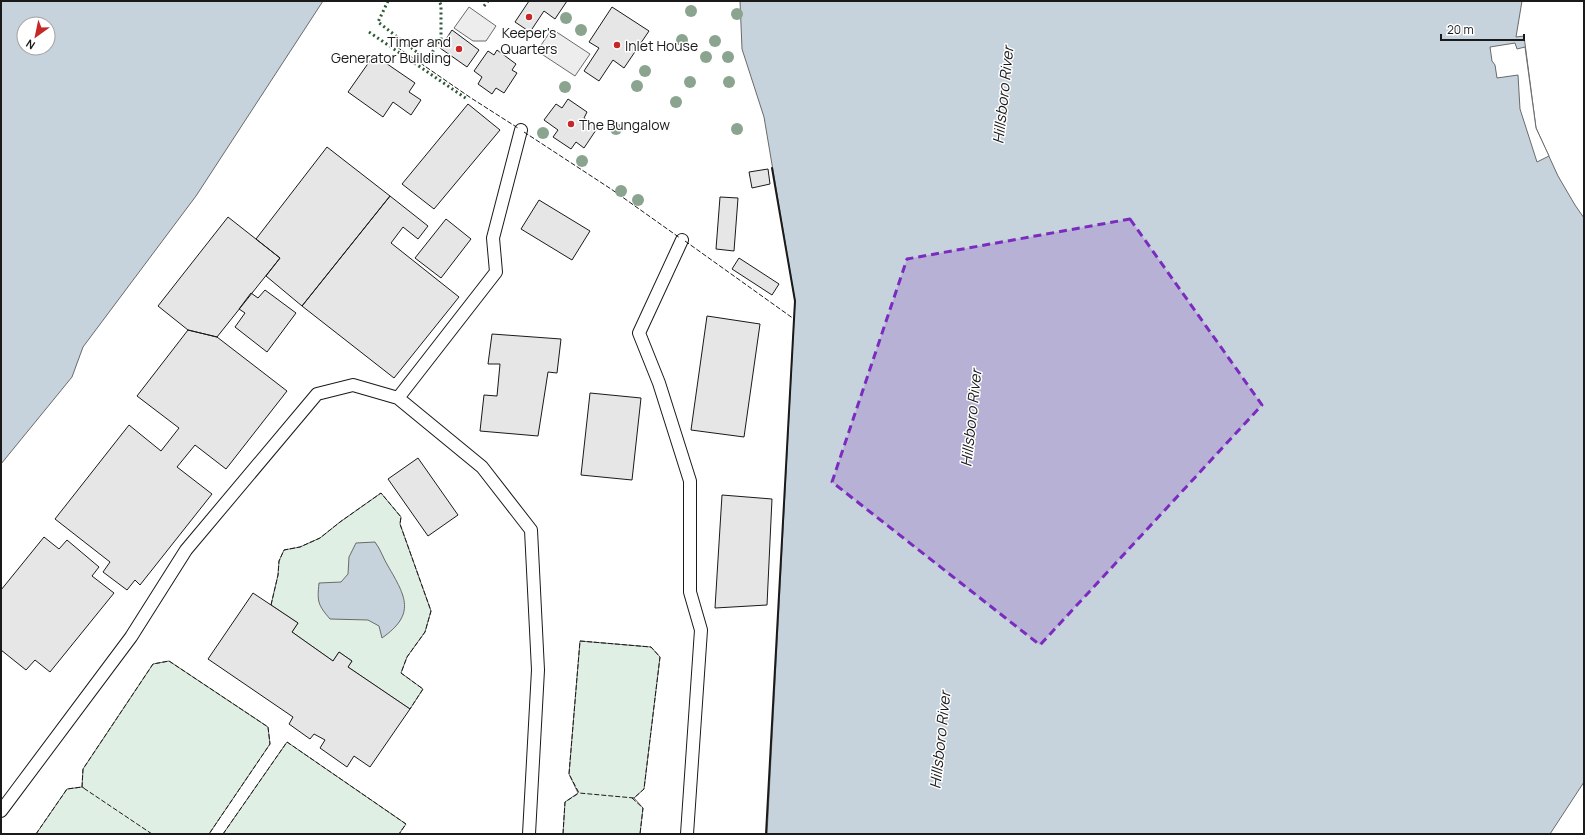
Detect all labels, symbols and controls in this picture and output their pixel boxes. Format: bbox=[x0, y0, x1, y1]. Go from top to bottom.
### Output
marker: Keeper's Quarters bbox=[524, 12, 534, 22]
north arrow bbox=[16, 16, 56, 56]
scale bar bbox=[1441, 16, 1524, 42]
text: 20 m bbox=[1447, 21, 1474, 38]
place label: Keeper's Quarters bbox=[501, 23, 557, 58]
place label: Timer and Generator Building bbox=[331, 32, 451, 67]
text: N bbox=[23, 36, 38, 53]
place label: Inlet House bbox=[625, 36, 698, 55]
marker: Inlet House bbox=[612, 40, 622, 50]
water label: Hillsboro River bbox=[987, 43, 1019, 145]
marker: Timer and Generator Building bbox=[454, 44, 464, 54]
place label: The Bungalow bbox=[579, 115, 670, 134]
marker: The Bungalow bbox=[566, 119, 576, 129]
water label: Hillsboro River bbox=[955, 366, 987, 468]
water label: Hillsboro River bbox=[924, 688, 956, 790]

